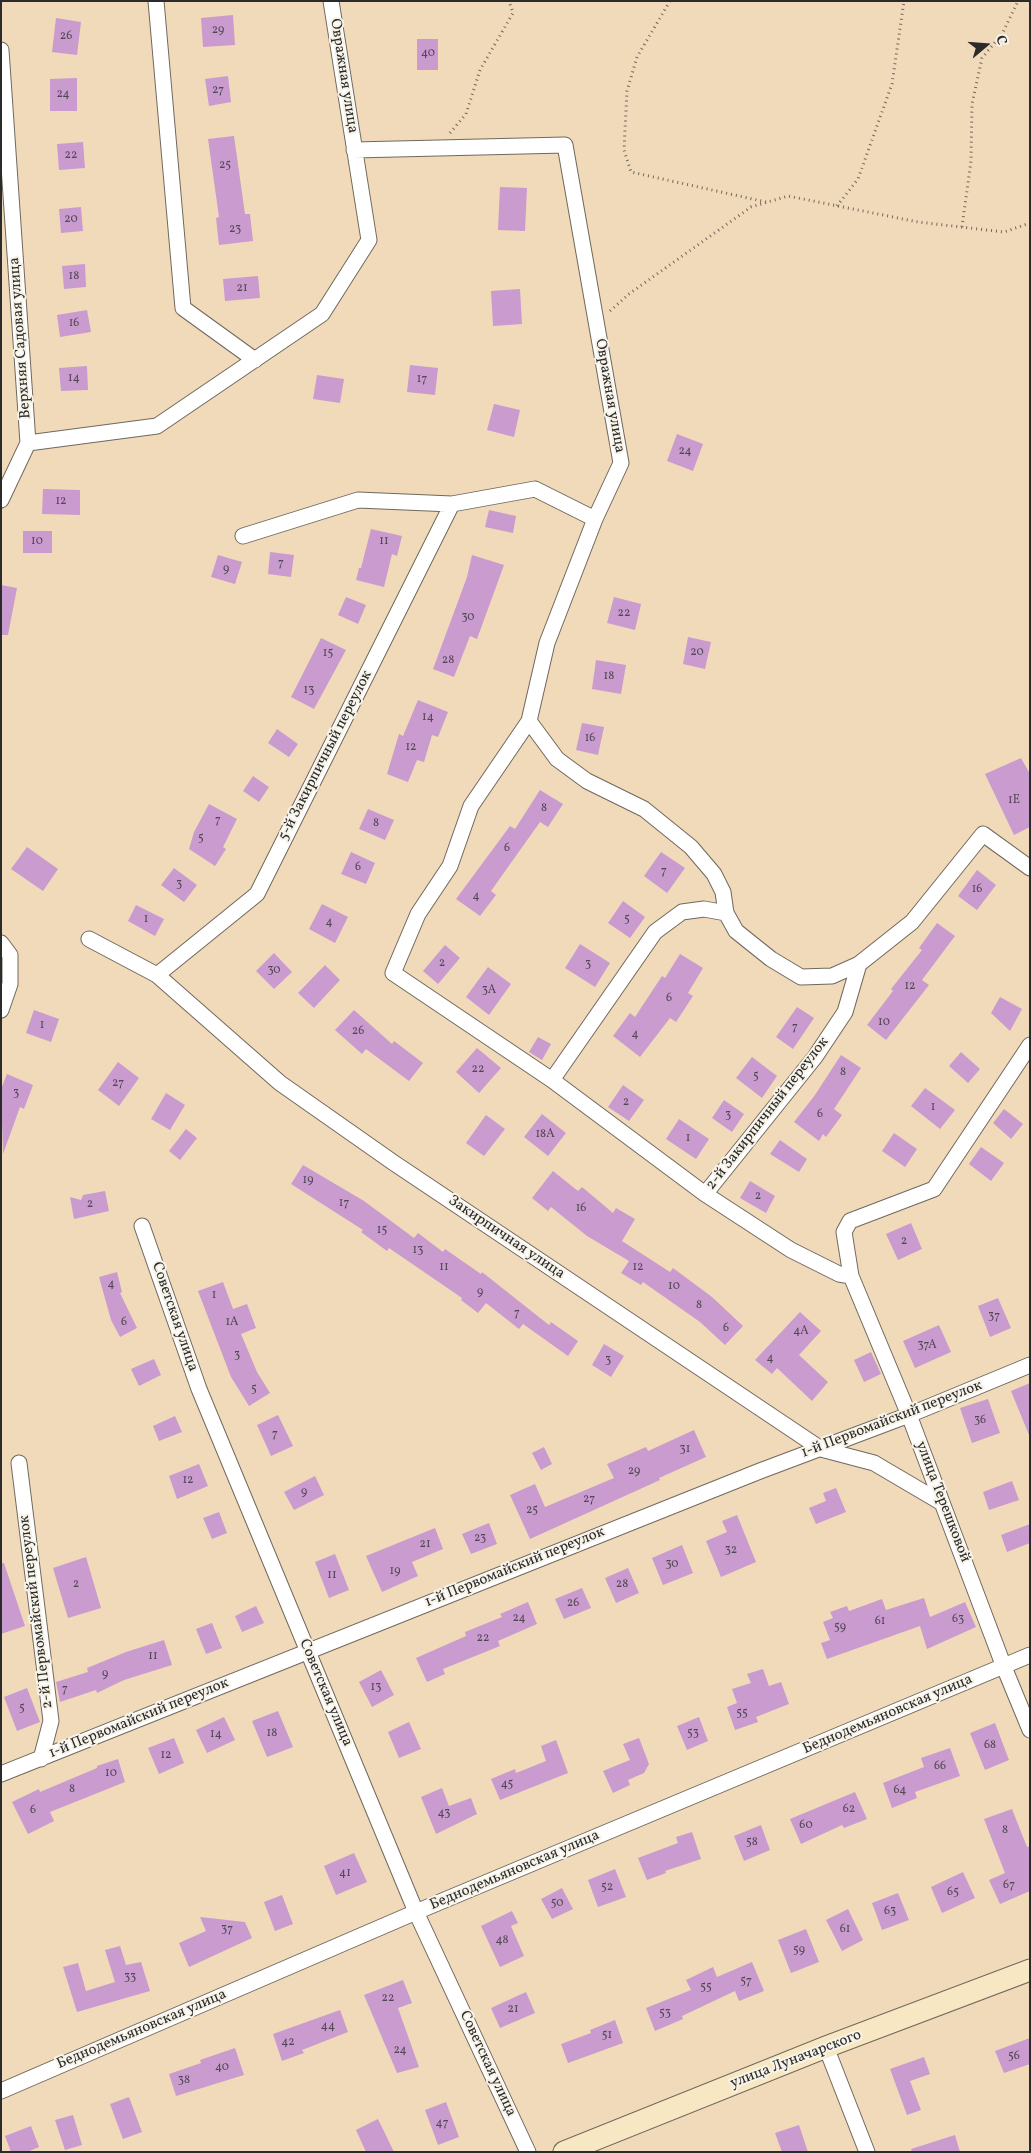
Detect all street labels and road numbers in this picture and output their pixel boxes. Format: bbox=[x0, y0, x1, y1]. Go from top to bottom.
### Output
street label: Овражная улица bbox=[325, 18, 361, 134]
street label: Верхняя Садовая улица bbox=[6, 257, 36, 419]
street label: Овражная улица bbox=[590, 338, 628, 454]
street label: 5-й Закирпичный переулок bbox=[275, 668, 377, 844]
street label: 2-й Закирпичный переулок bbox=[703, 1034, 833, 1194]
street label: Закирпичная улица bbox=[444, 1192, 568, 1284]
street label: Советская улица bbox=[147, 1260, 201, 1374]
street label: 1-й Первомайский переулок bbox=[799, 1377, 985, 1463]
street label: улица Терешковой bbox=[911, 1439, 973, 1565]
street label: 2-й Первомайский переулок bbox=[16, 1514, 58, 1710]
street label: 1-й Первомайский переулок bbox=[423, 1524, 607, 1612]
street label: Советская улица bbox=[294, 1637, 356, 1749]
street label: Беднодемьяновская улица bbox=[800, 1671, 976, 1759]
street label: 1-й Первомайский переулок bbox=[47, 1675, 231, 1763]
street label: Беднодемьяновская улица bbox=[427, 1827, 603, 1915]
street label: Беднодемьяновская улица bbox=[54, 1986, 230, 2074]
street label: Советская улица bbox=[455, 2008, 519, 2120]
street label: улица Луначарского bbox=[728, 2027, 864, 2093]

